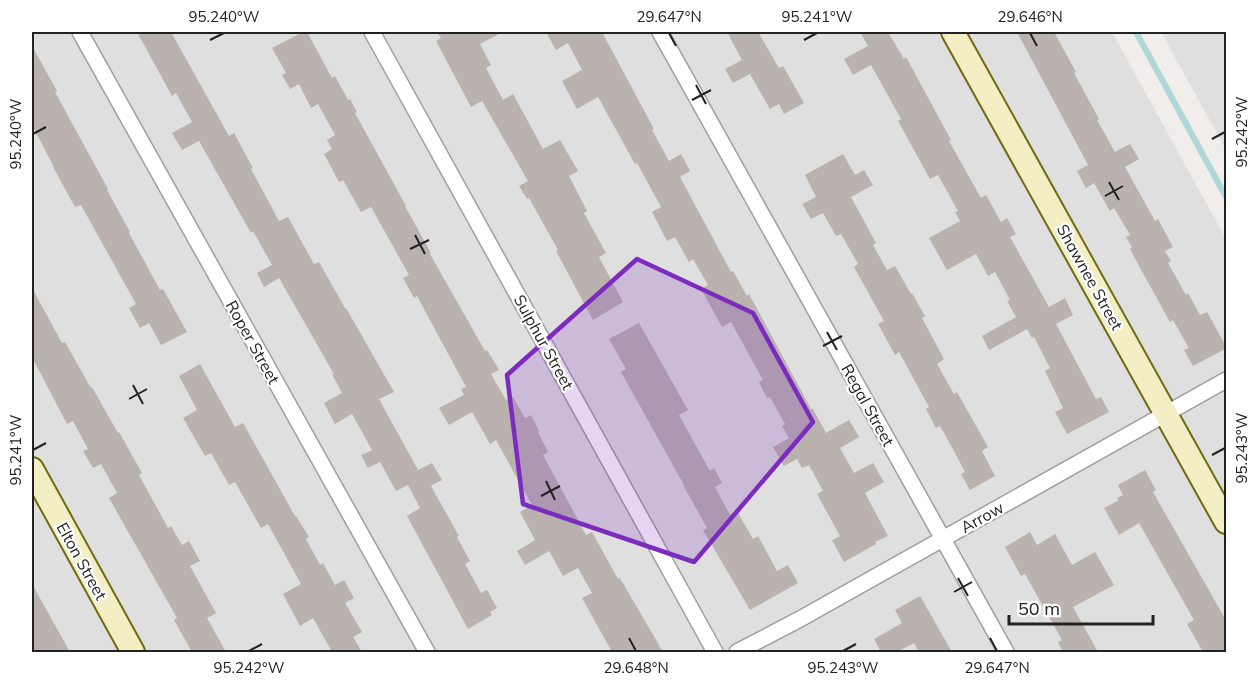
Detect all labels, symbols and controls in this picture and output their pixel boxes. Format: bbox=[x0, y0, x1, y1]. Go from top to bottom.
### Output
text: 95.240°W bbox=[189, 7, 260, 26]
text: 29.647°N bbox=[636, 7, 702, 26]
text: 95.241°W bbox=[782, 7, 853, 26]
text: 29.646°N bbox=[997, 7, 1063, 26]
text: 95.242°W bbox=[1232, 96, 1251, 167]
text: 95.240°W bbox=[6, 98, 25, 169]
street label: Shawnee Street bbox=[1053, 221, 1128, 334]
street label: Sulphur Street bbox=[510, 291, 578, 393]
street label: Roper Street bbox=[222, 297, 284, 388]
street label: Regal Street bbox=[837, 360, 899, 450]
text: 95.243°W bbox=[1232, 412, 1251, 483]
text: 95.241°W bbox=[6, 414, 25, 485]
street label: Arrow bbox=[957, 497, 1007, 537]
street label: Elton Street bbox=[52, 519, 112, 604]
scale bar bbox=[1009, 588, 1153, 626]
text: 50 m bbox=[1018, 597, 1060, 620]
text: 95.242°W bbox=[214, 658, 285, 677]
text: 29.648°N bbox=[603, 658, 669, 677]
text: 95.243°W bbox=[808, 658, 879, 677]
text: 29.647°N bbox=[964, 658, 1030, 677]

